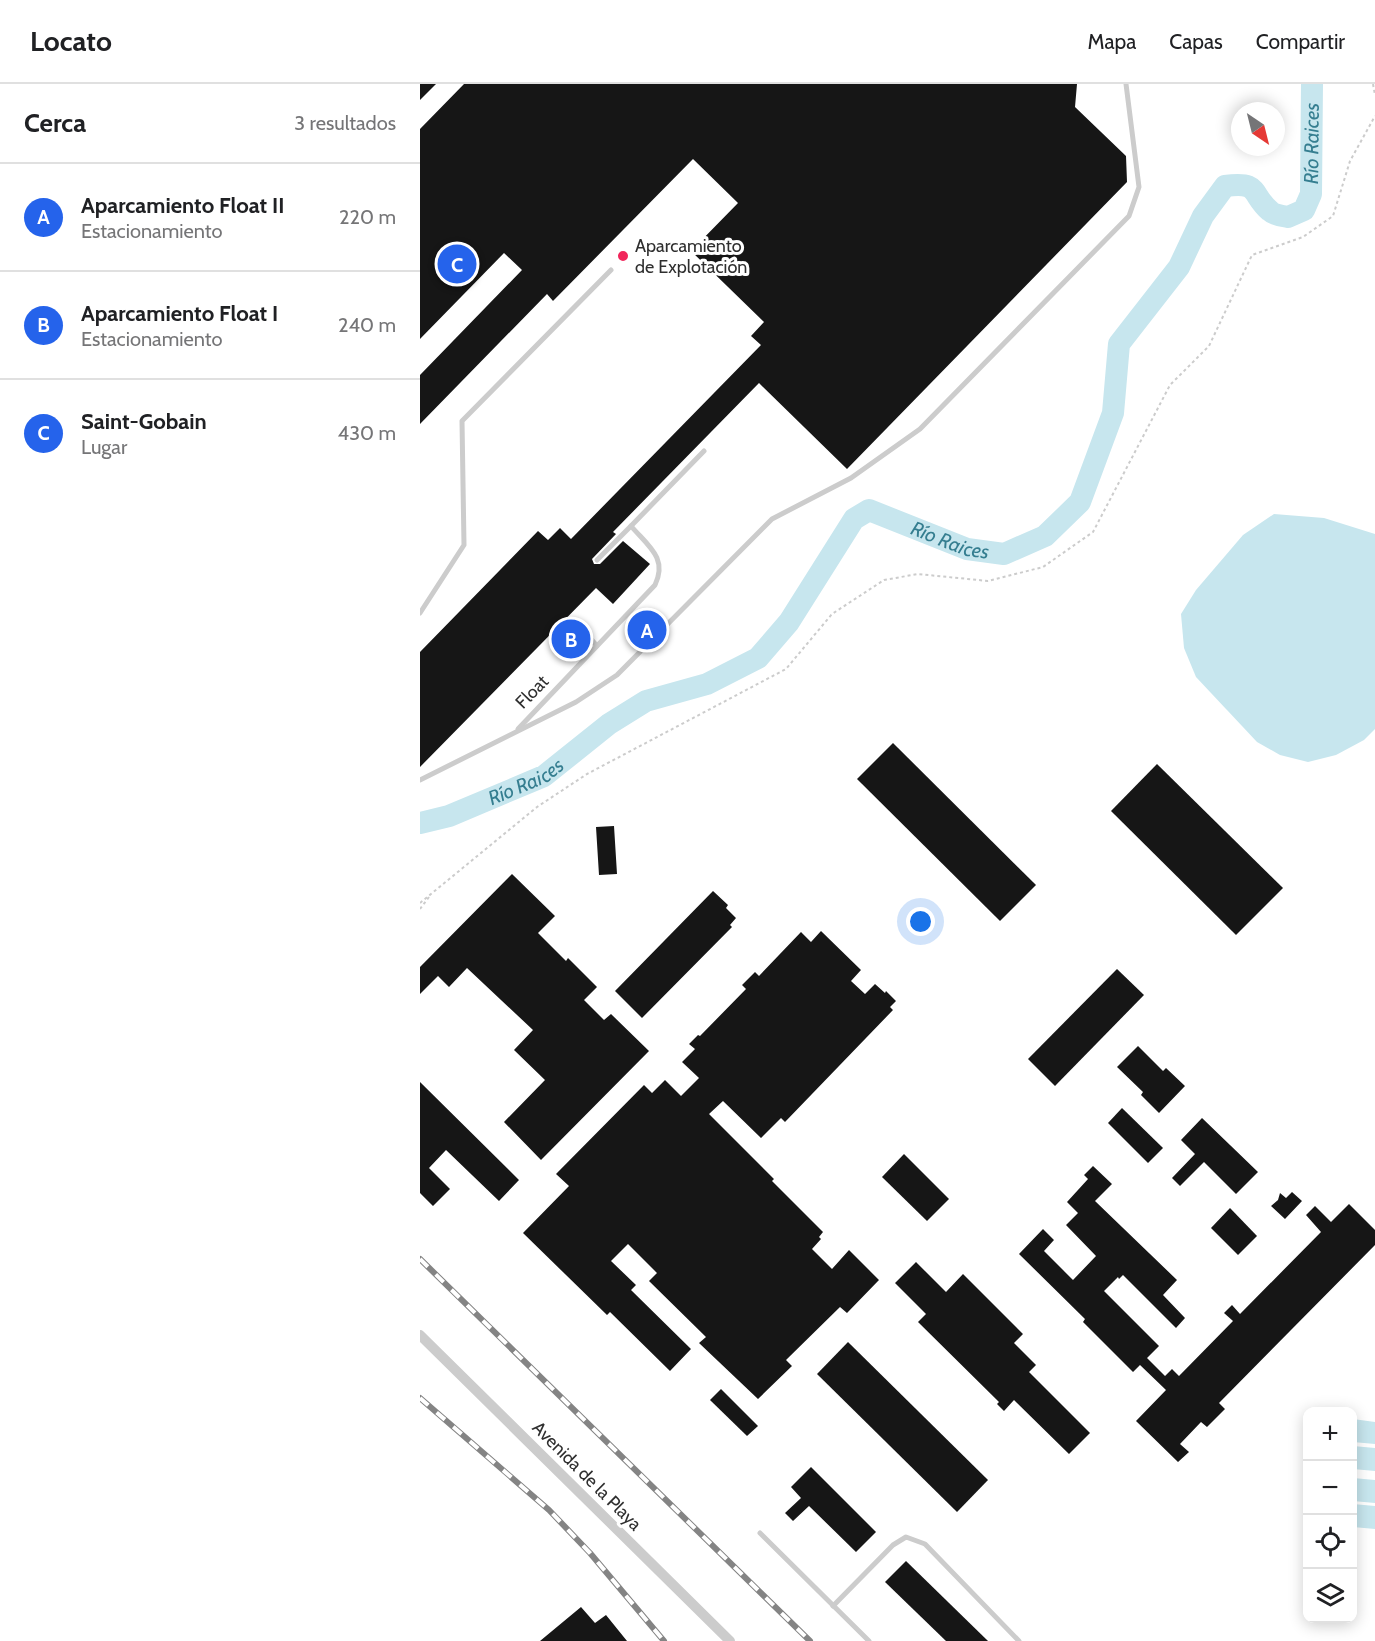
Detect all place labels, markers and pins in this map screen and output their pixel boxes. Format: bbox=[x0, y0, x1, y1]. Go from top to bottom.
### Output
place label: Aparcamiento de Explotación bbox=[635, 235, 747, 278]
pin: C bbox=[438, 242, 477, 286]
marker: Aparcamiento de Explotación bbox=[616, 249, 630, 263]
pin: A bbox=[628, 608, 666, 652]
pin: B bbox=[552, 616, 590, 662]

